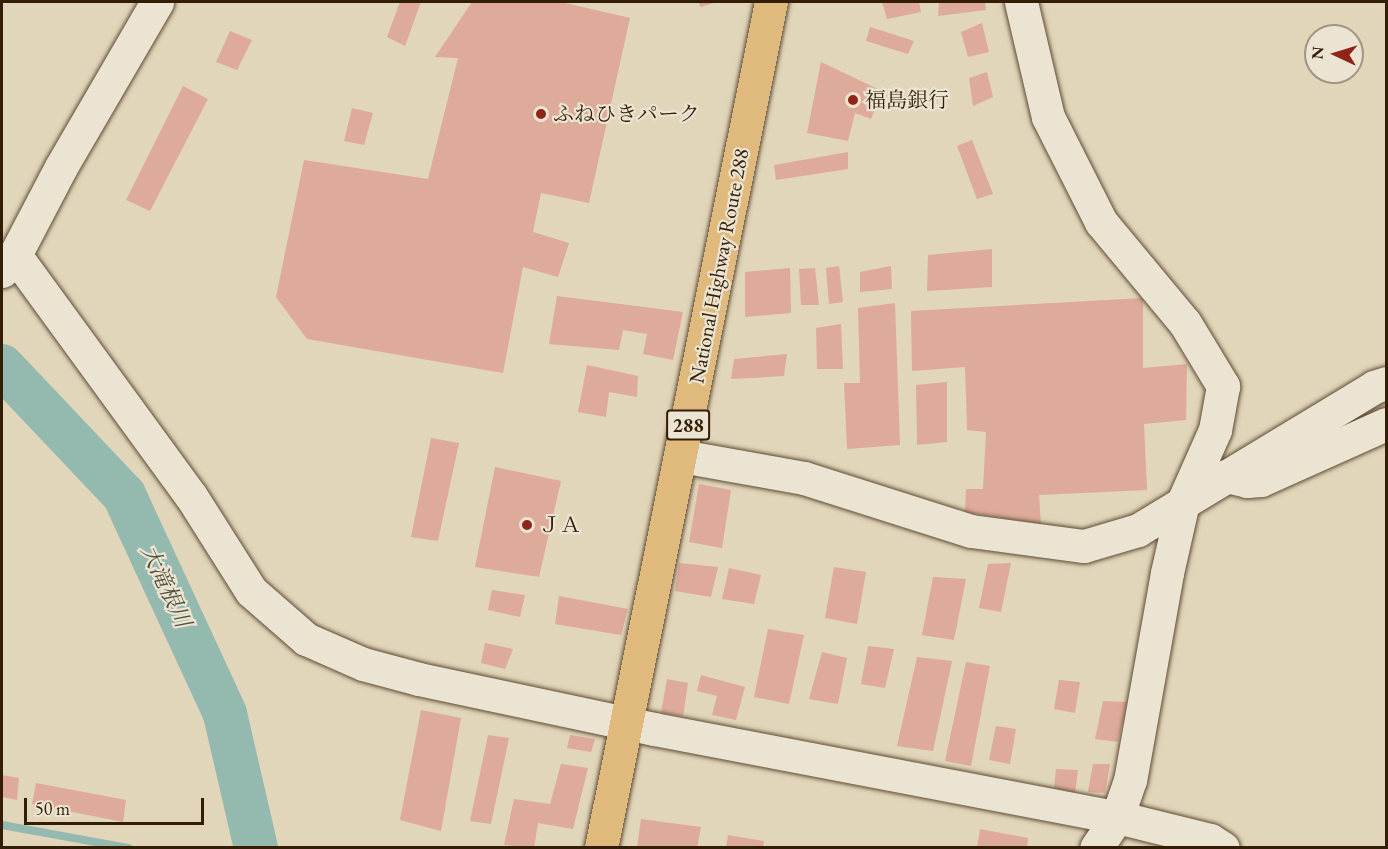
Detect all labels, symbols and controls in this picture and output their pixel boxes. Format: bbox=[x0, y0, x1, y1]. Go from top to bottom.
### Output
north arrow bbox=[1304, 24, 1364, 84]
text: N bbox=[1307, 46, 1328, 60]
place label: 福島銀行 bbox=[865, 87, 949, 113]
marker: 福島銀行 bbox=[846, 93, 860, 107]
place label: ふねひきパーク bbox=[553, 101, 700, 127]
marker: ふねひきパーク bbox=[534, 107, 548, 121]
street label: National Highway Route 288 bbox=[684, 146, 754, 386]
road number: 288 bbox=[666, 408, 710, 442]
place label: ＪＡ bbox=[539, 512, 581, 538]
marker: ＪＡ bbox=[520, 518, 534, 532]
water label: 大滝根川 bbox=[135, 541, 197, 631]
scale bar bbox=[27, 786, 207, 824]
text: 50 m bbox=[35, 797, 70, 820]

